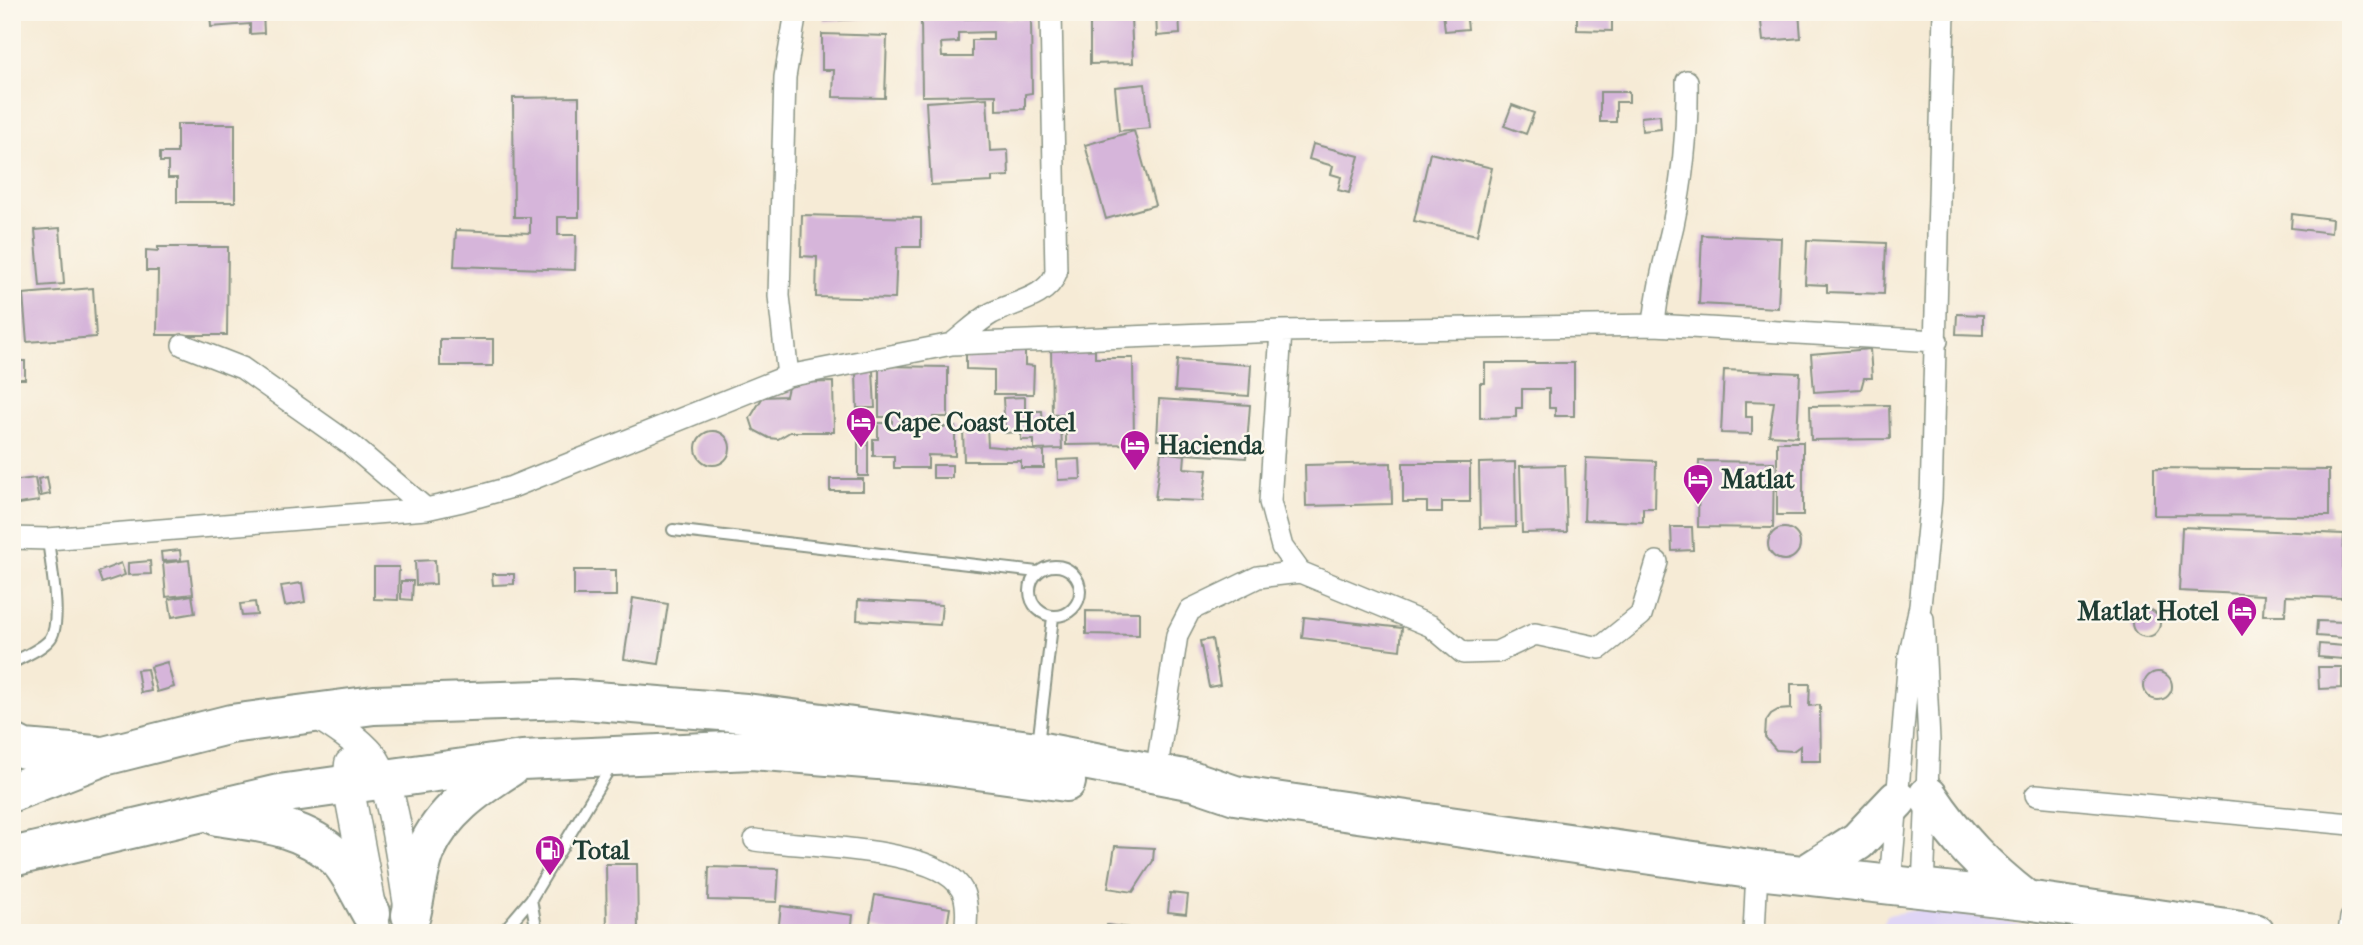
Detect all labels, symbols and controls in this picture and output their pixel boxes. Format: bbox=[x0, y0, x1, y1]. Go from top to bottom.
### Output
hotel icon: Cape Coast Hotel bbox=[844, 405, 878, 449]
place label: Cape Coast Hotel bbox=[884, 407, 1077, 438]
hotel icon: Hacienda bbox=[1118, 428, 1152, 472]
place label: Hacienda bbox=[1158, 430, 1265, 461]
hotel icon: Matlat bbox=[1681, 462, 1715, 506]
place label: Matlat bbox=[1721, 464, 1795, 495]
hotel icon: Matlat Hotel bbox=[2225, 594, 2259, 638]
place label: Matlat Hotel bbox=[2077, 596, 2220, 627]
fuel station icon: Total bbox=[533, 833, 567, 877]
place label: Total bbox=[572, 835, 630, 866]

